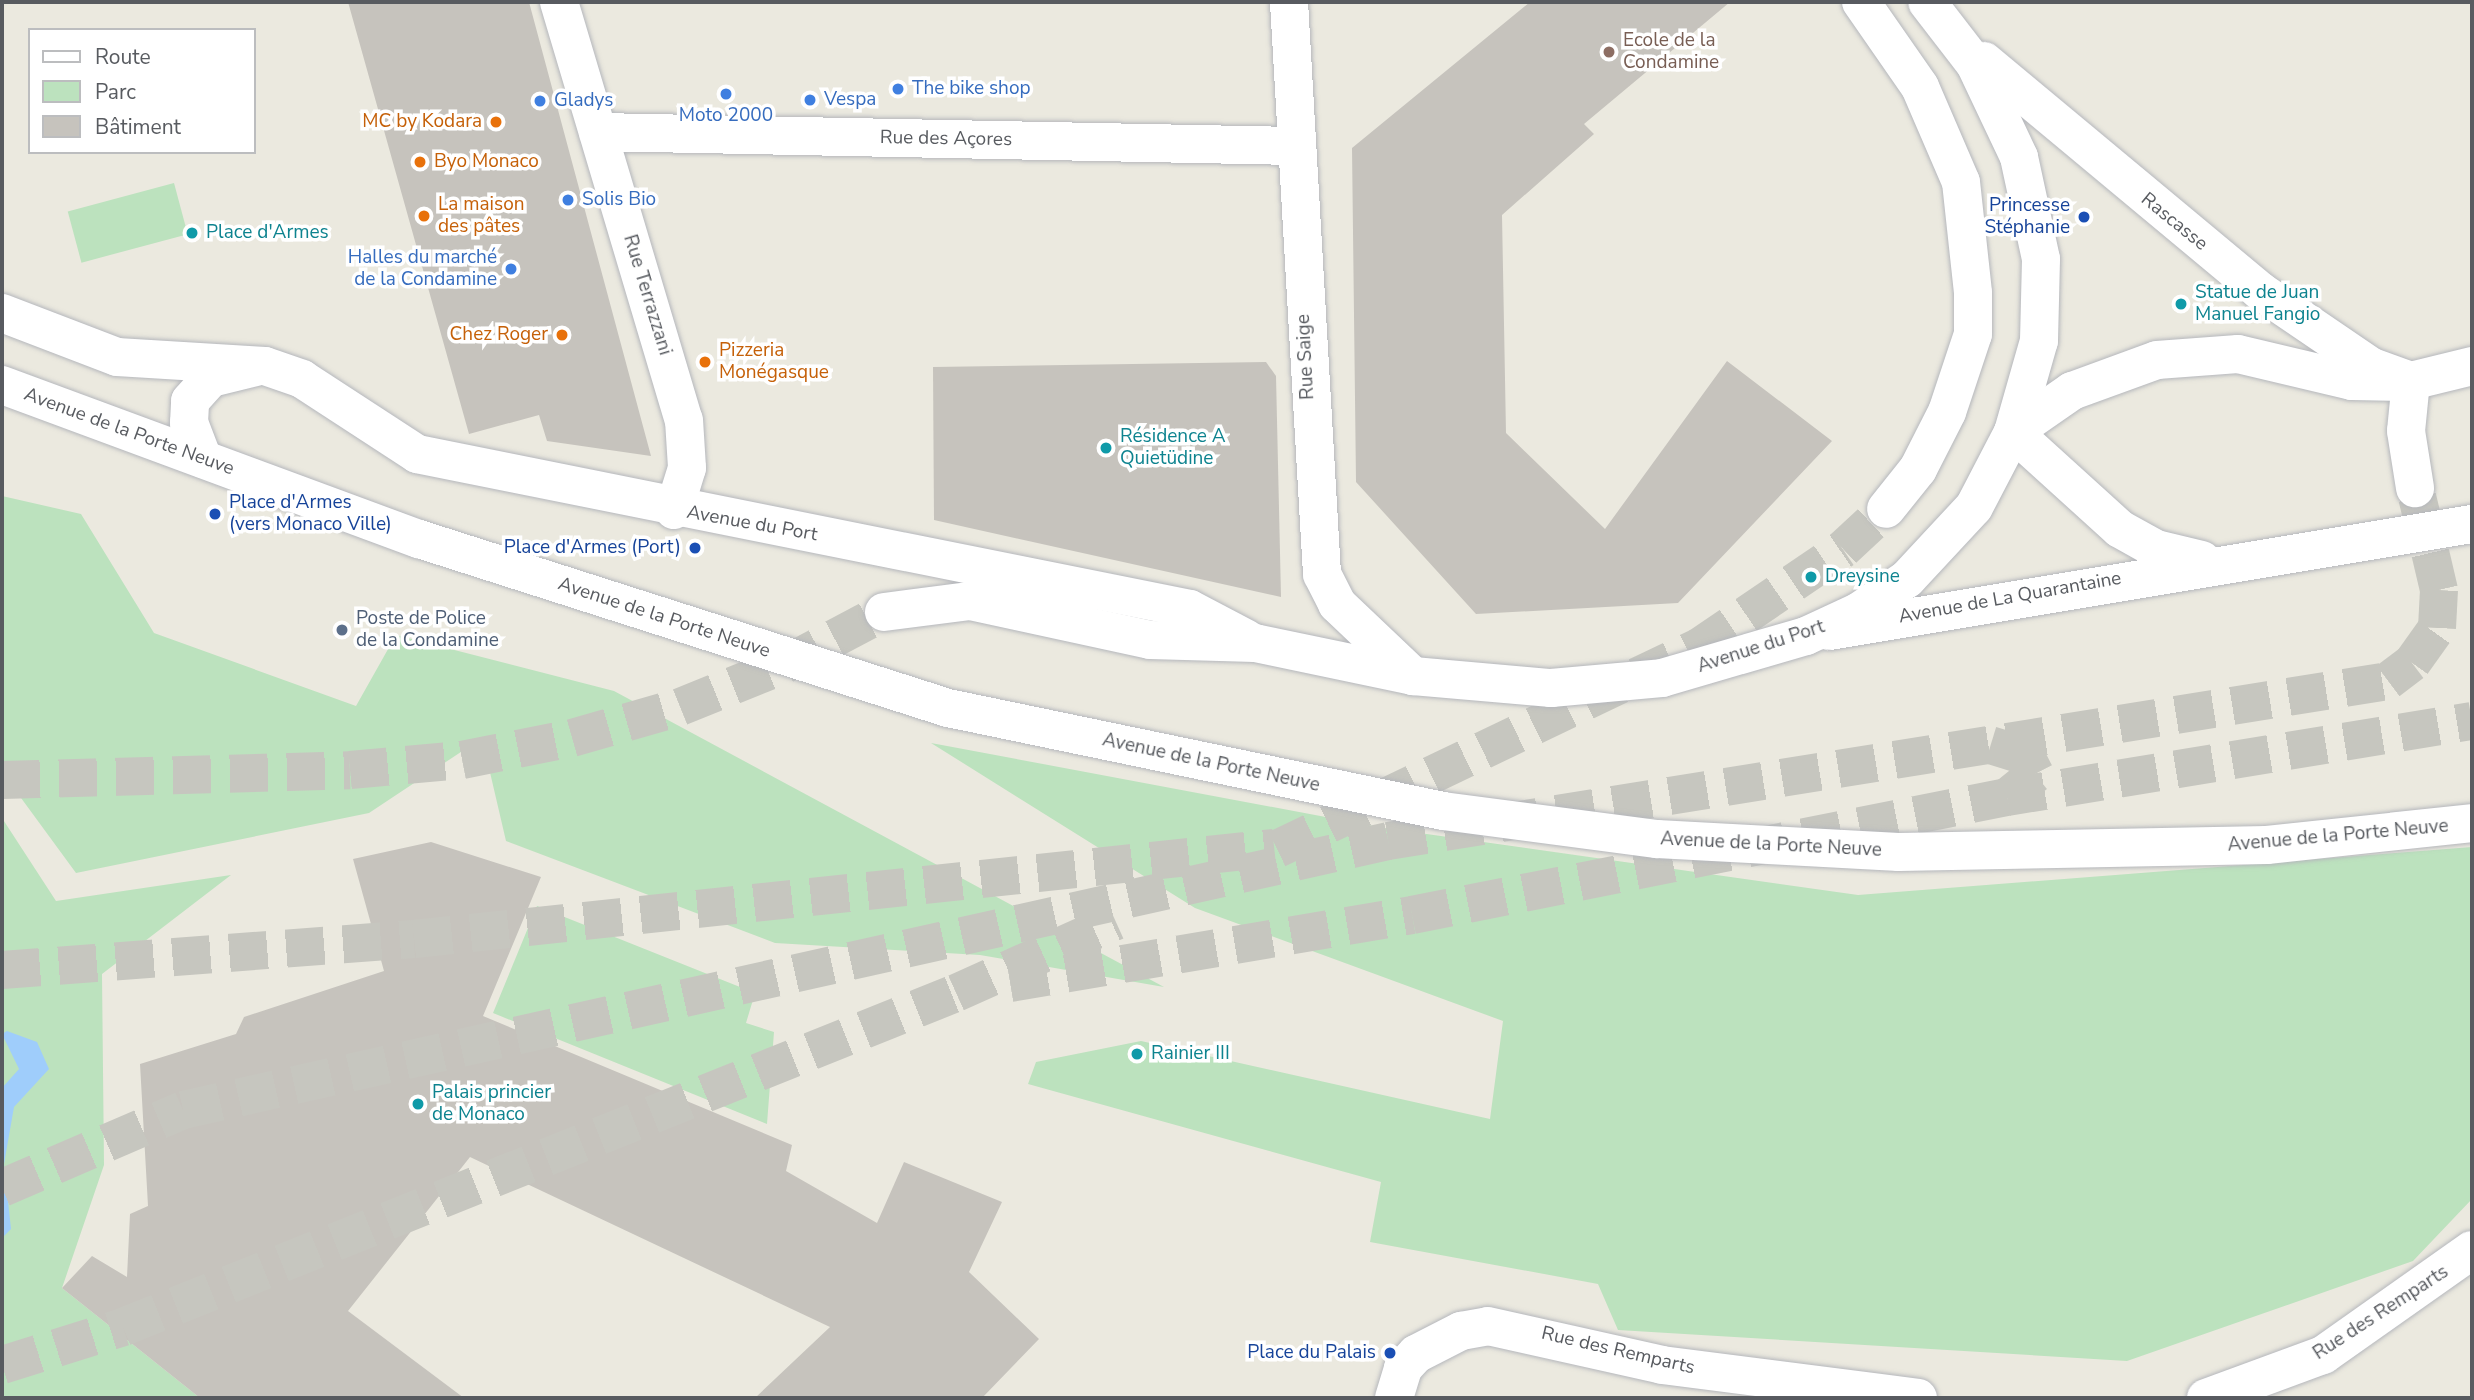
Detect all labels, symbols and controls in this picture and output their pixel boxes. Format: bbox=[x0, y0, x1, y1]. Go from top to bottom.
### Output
legend bbox=[28, 28, 256, 154]
place label: Ecole de la Condamine bbox=[1623, 30, 1719, 74]
text: Route bbox=[95, 43, 151, 71]
marker: Ecole de la Condamine bbox=[1601, 44, 1617, 60]
text: Parc bbox=[95, 78, 136, 106]
place label: The bike shop bbox=[912, 78, 1031, 100]
marker: The bike shop bbox=[890, 81, 906, 97]
marker: Moto 2000 bbox=[718, 86, 734, 102]
place label: Vespa bbox=[824, 89, 876, 111]
place label: Gladys bbox=[554, 90, 613, 112]
marker: Vespa bbox=[802, 92, 818, 108]
marker: Gladys bbox=[532, 93, 548, 109]
place label: Moto 2000 bbox=[679, 105, 773, 127]
place label: MC by Kodara bbox=[362, 111, 482, 133]
text: Bâtiment bbox=[95, 113, 181, 141]
marker: MC by Kodara bbox=[488, 114, 504, 130]
street label: Rue des Açores bbox=[880, 126, 1012, 152]
place label: Byo Monaco bbox=[434, 151, 539, 173]
marker: Byo Monaco bbox=[412, 154, 428, 170]
street label: Rascasse bbox=[2136, 188, 2212, 256]
place label: Solis Bio bbox=[582, 189, 656, 211]
marker: Solis Bio bbox=[560, 192, 576, 208]
place label: La maison des pâtes bbox=[438, 194, 525, 238]
place label: Princesse Stéphanie bbox=[1984, 195, 2070, 239]
marker: La maison des pâtes bbox=[416, 208, 432, 224]
marker: Princesse Stéphanie bbox=[2076, 209, 2092, 225]
place label: Place d'Armes bbox=[206, 222, 329, 244]
marker: Place d'Armes bbox=[184, 225, 200, 241]
street label: Rue Terrazzani bbox=[618, 232, 676, 358]
place label: Halles du marché de la Condamine bbox=[348, 247, 497, 291]
marker: Halles du marché de la Condamine bbox=[503, 261, 519, 277]
place label: Statue de Juan Manuel Fangio bbox=[2195, 282, 2320, 326]
marker: Statue de Juan Manuel Fangio bbox=[2173, 296, 2189, 312]
street label: Rue Saige bbox=[1292, 314, 1320, 400]
place label: Chez Roger bbox=[450, 324, 548, 346]
marker: Chez Roger bbox=[554, 327, 570, 343]
place label: Pizzeria Monégasque bbox=[719, 340, 829, 384]
marker: Pizzeria Monégasque bbox=[697, 354, 713, 370]
street label: Avenue de la Porte Neuve bbox=[21, 383, 237, 481]
place label: Résidence A Quietüdine bbox=[1120, 426, 1226, 470]
marker: Résidence A Quietüdine bbox=[1098, 440, 1114, 456]
place label: Place d'Armes (vers Monaco Ville) bbox=[229, 492, 392, 536]
street label: Avenue du Port bbox=[685, 501, 819, 547]
marker: Place d'Armes (vers Monaco Ville) bbox=[207, 506, 223, 522]
place label: Place d'Armes (Port) bbox=[504, 537, 681, 559]
marker: Place d'Armes (Port) bbox=[687, 540, 703, 556]
place label: Dreysine bbox=[1825, 566, 1900, 588]
street label: Avenue de La Quarantaine bbox=[1897, 567, 2123, 629]
marker: Dreysine bbox=[1803, 569, 1819, 585]
street label: Avenue de la Porte Neuve bbox=[555, 573, 773, 663]
place label: Poste de Police de la Condamine bbox=[356, 608, 499, 652]
street label: Avenue du Port bbox=[1695, 616, 1827, 678]
marker: Poste de Police de la Condamine bbox=[334, 622, 350, 638]
street label: Avenue de la Porte Neuve bbox=[1100, 729, 1322, 797]
street label: Avenue de la Porte Neuve bbox=[2227, 815, 2449, 857]
street label: Avenue de la Porte Neuve bbox=[1660, 828, 1882, 862]
place label: Rainier III bbox=[1151, 1043, 1230, 1065]
marker: Rainier III bbox=[1129, 1046, 1145, 1062]
place label: Palais princier de Monaco bbox=[432, 1082, 551, 1126]
marker: Palais princier de Monaco bbox=[410, 1096, 426, 1112]
street label: Rue des Remparts bbox=[2309, 1261, 2453, 1365]
street label: Rue des Remparts bbox=[1539, 1322, 1697, 1380]
place label: Place du Palais bbox=[1247, 1342, 1376, 1364]
marker: Place du Palais bbox=[1382, 1345, 1398, 1361]

